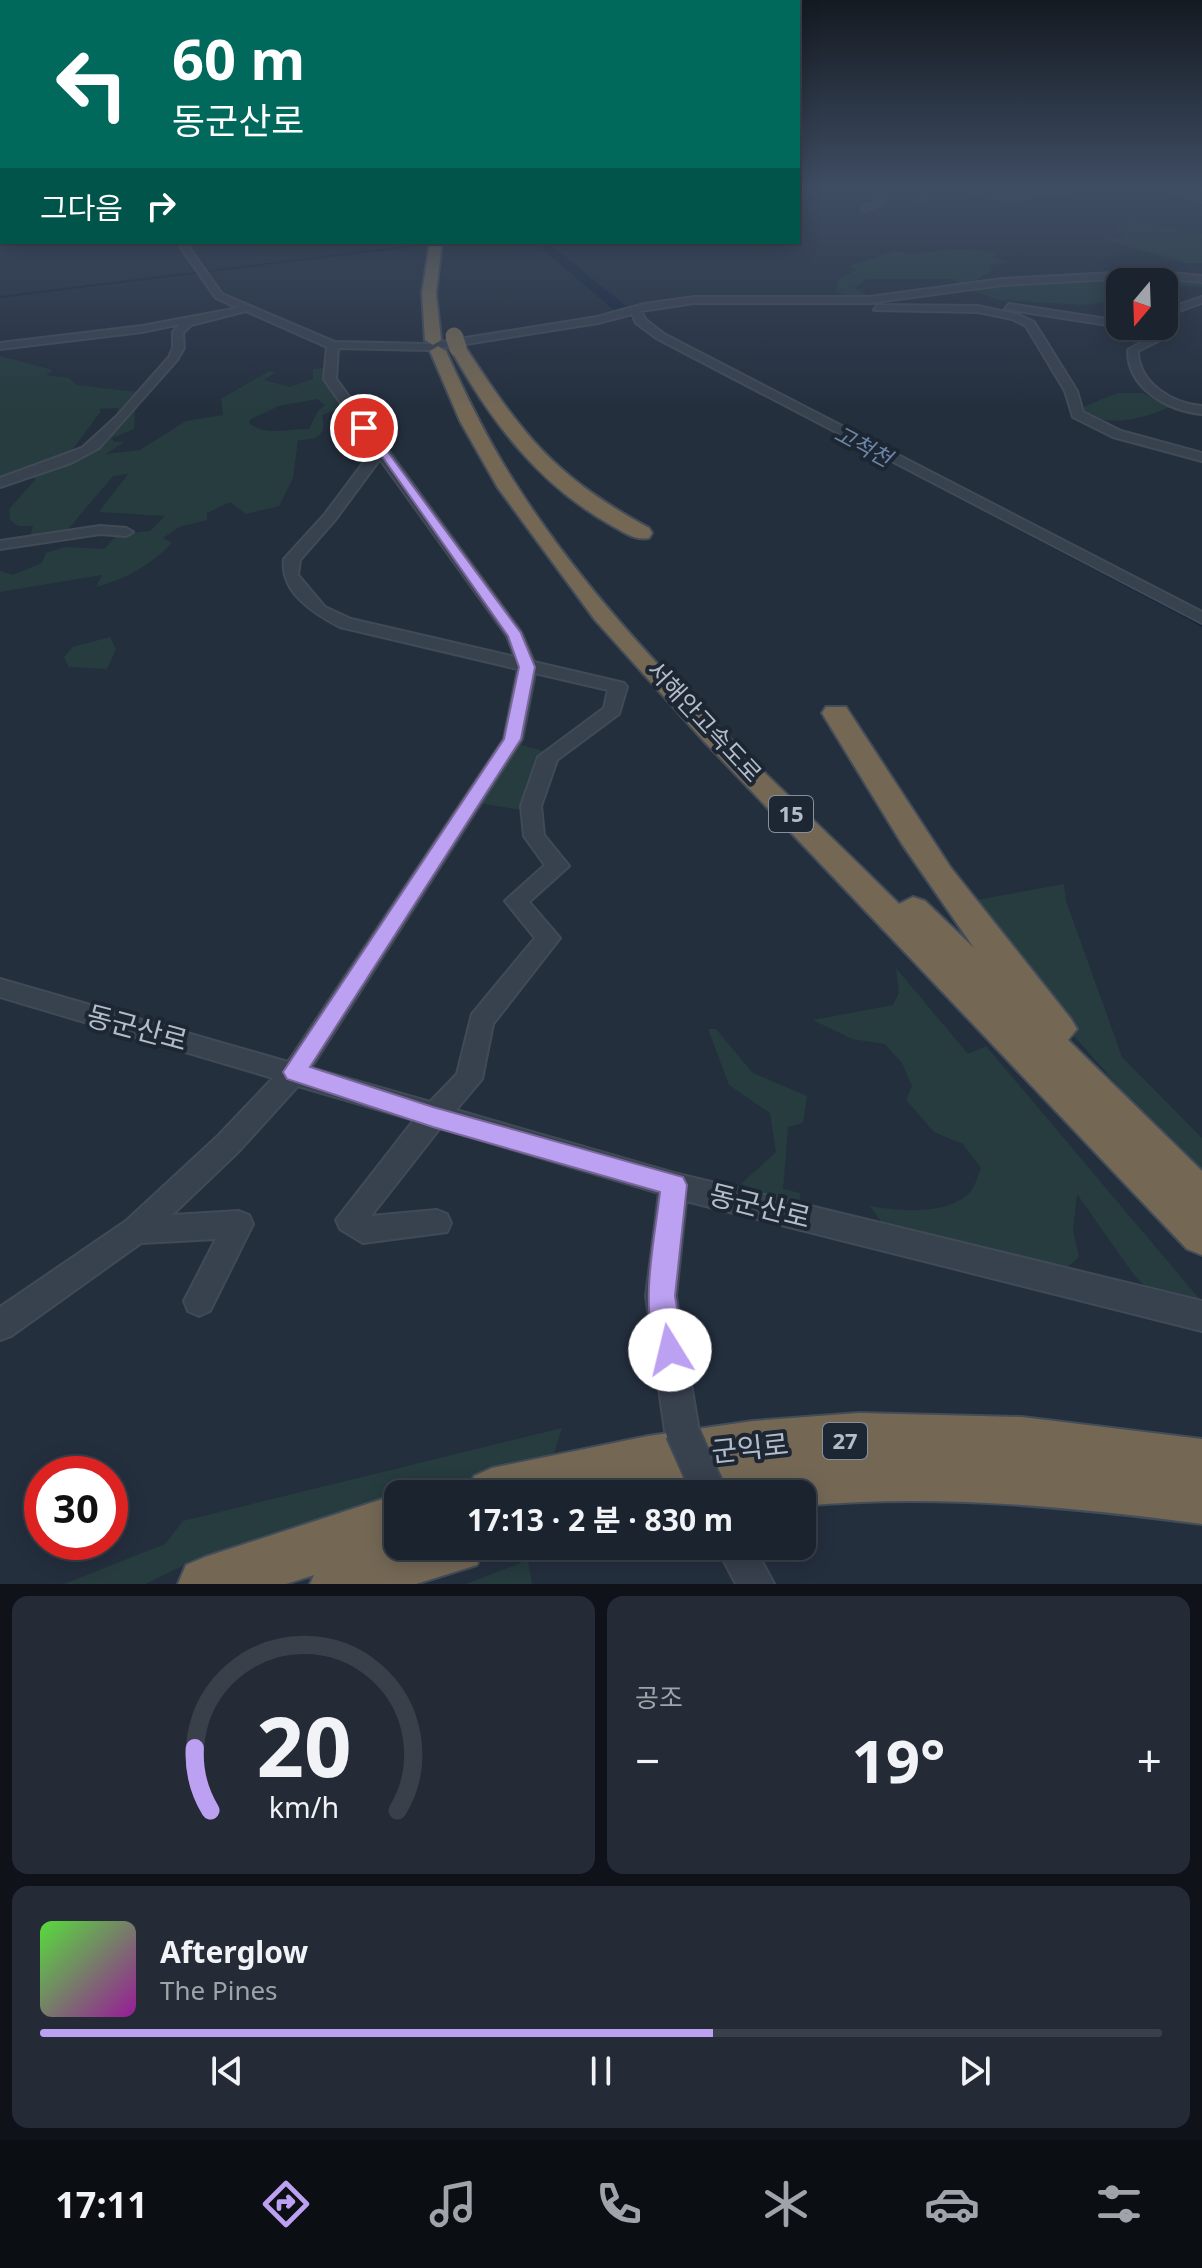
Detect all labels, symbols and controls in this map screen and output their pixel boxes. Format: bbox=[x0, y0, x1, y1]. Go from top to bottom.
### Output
text: 60 m bbox=[172, 20, 305, 96]
icon: left bbox=[40, 32, 144, 136]
text: 동군산로 bbox=[172, 96, 304, 145]
icon: right bbox=[139, 184, 183, 228]
text: 그다음 bbox=[40, 187, 123, 228]
north arrow bbox=[1106, 268, 1178, 340]
map controls bbox=[1106, 268, 1178, 340]
pin bbox=[330, 394, 398, 462]
icon: arrive bbox=[342, 406, 386, 450]
water label: 고척천 bbox=[830, 418, 900, 474]
street label: 서해안고속도로 bbox=[640, 653, 770, 789]
road number: 15 bbox=[769, 796, 813, 832]
street label: 동군산로 bbox=[83, 995, 192, 1059]
street label: 동군산로 bbox=[706, 1174, 815, 1236]
position arrow bbox=[628, 1308, 712, 1392]
road number: 27 bbox=[823, 1423, 867, 1459]
street label: 군익로 bbox=[709, 1424, 790, 1470]
speed limit sign: 30 bbox=[24, 1456, 128, 1560]
text: 17:13 · 2 분 · 830 m bbox=[467, 1499, 733, 1540]
text: 공조 bbox=[635, 1679, 683, 1715]
text: 20 bbox=[256, 1688, 351, 1801]
text: 19° bbox=[851, 1719, 946, 1801]
text: − bbox=[635, 1730, 660, 1790]
text: + bbox=[1137, 1730, 1162, 1790]
text: km/h bbox=[268, 1787, 339, 1826]
text: Afterglow bbox=[160, 1931, 308, 1972]
text: The Pines bbox=[160, 1972, 278, 2008]
icon: previous bbox=[205, 2049, 249, 2093]
icon: pause bbox=[579, 2049, 623, 2093]
icon: next bbox=[953, 2049, 997, 2093]
icon: directions bbox=[258, 2176, 314, 2232]
icon: music bbox=[425, 2176, 481, 2232]
icon: phone bbox=[591, 2176, 647, 2232]
icon: climate bbox=[758, 2176, 814, 2232]
icon: car bbox=[924, 2176, 980, 2232]
icon: filters bbox=[1091, 2176, 1147, 2232]
text: 17:11 bbox=[55, 2180, 148, 2229]

